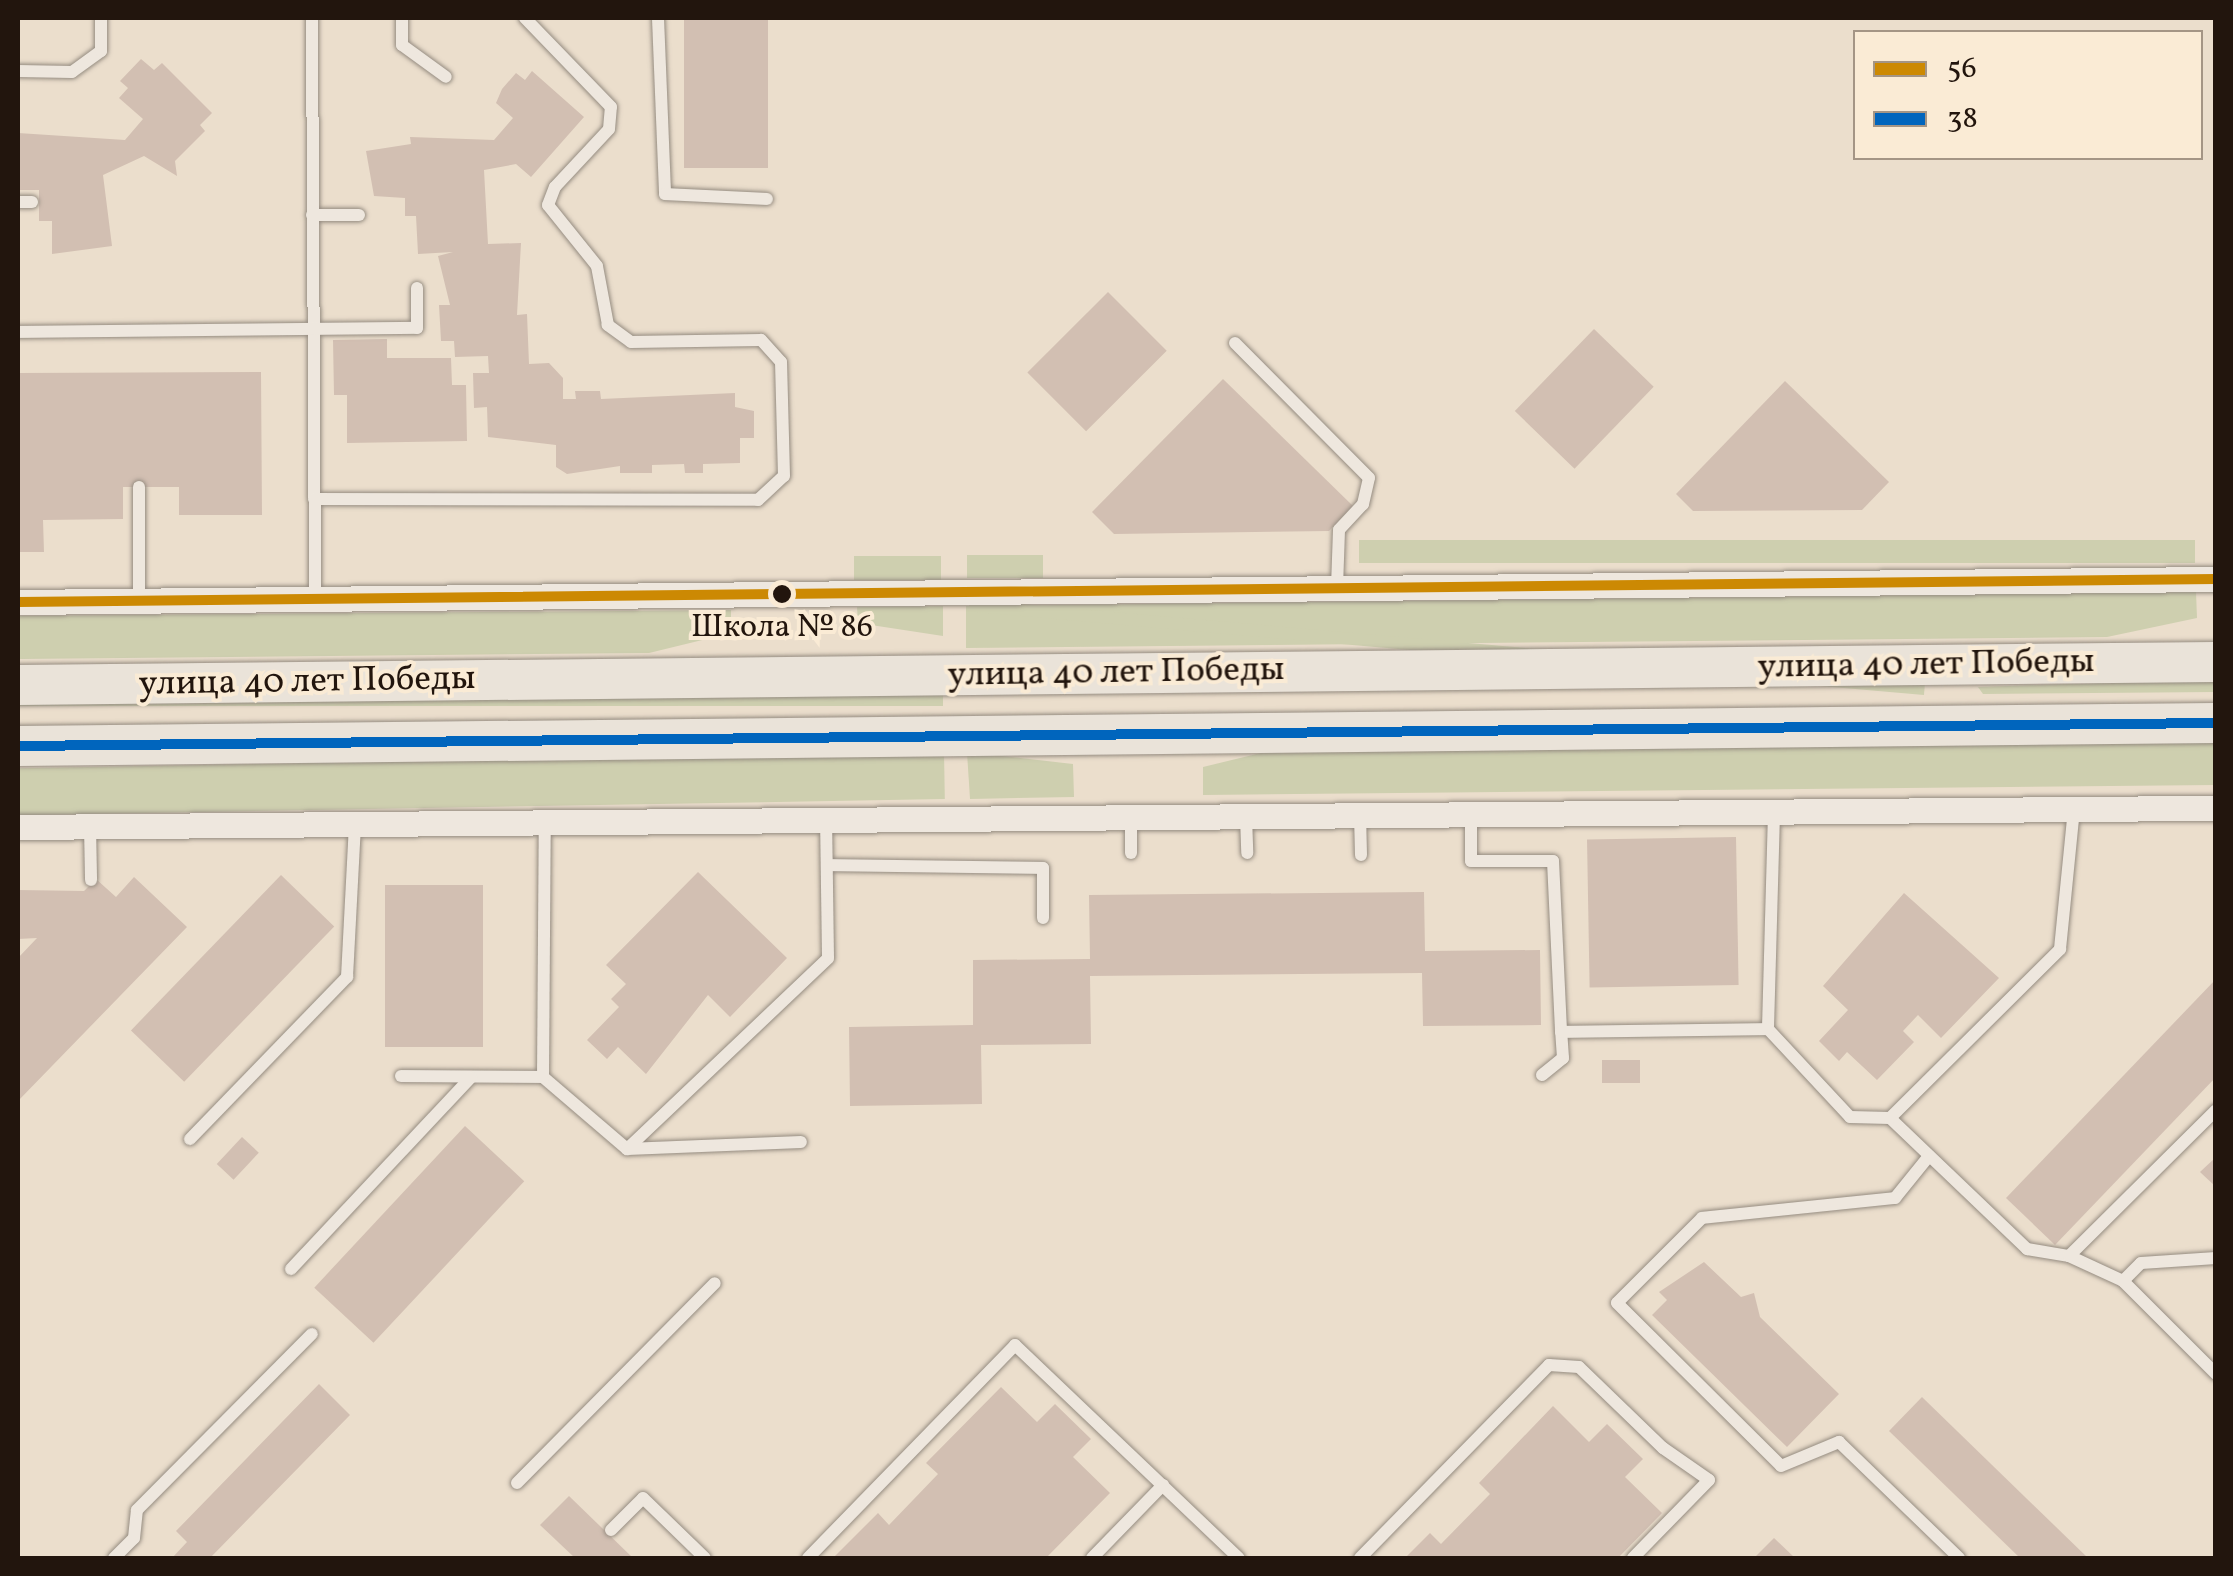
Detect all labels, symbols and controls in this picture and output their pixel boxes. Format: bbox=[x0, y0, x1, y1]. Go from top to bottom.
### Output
legend bbox=[1853, 30, 2203, 160]
text: 56 bbox=[1947, 48, 1977, 90]
text: 38 bbox=[1947, 98, 1978, 140]
marker: Школа № 86 bbox=[772, 584, 792, 604]
place label: Школа № 86 bbox=[691, 609, 873, 647]
street label: улица 40 лет Победы bbox=[1757, 641, 2095, 689]
street label: улица 40 лет Победы bbox=[947, 649, 1285, 697]
street label: улица 40 лет Победы bbox=[138, 658, 476, 706]

